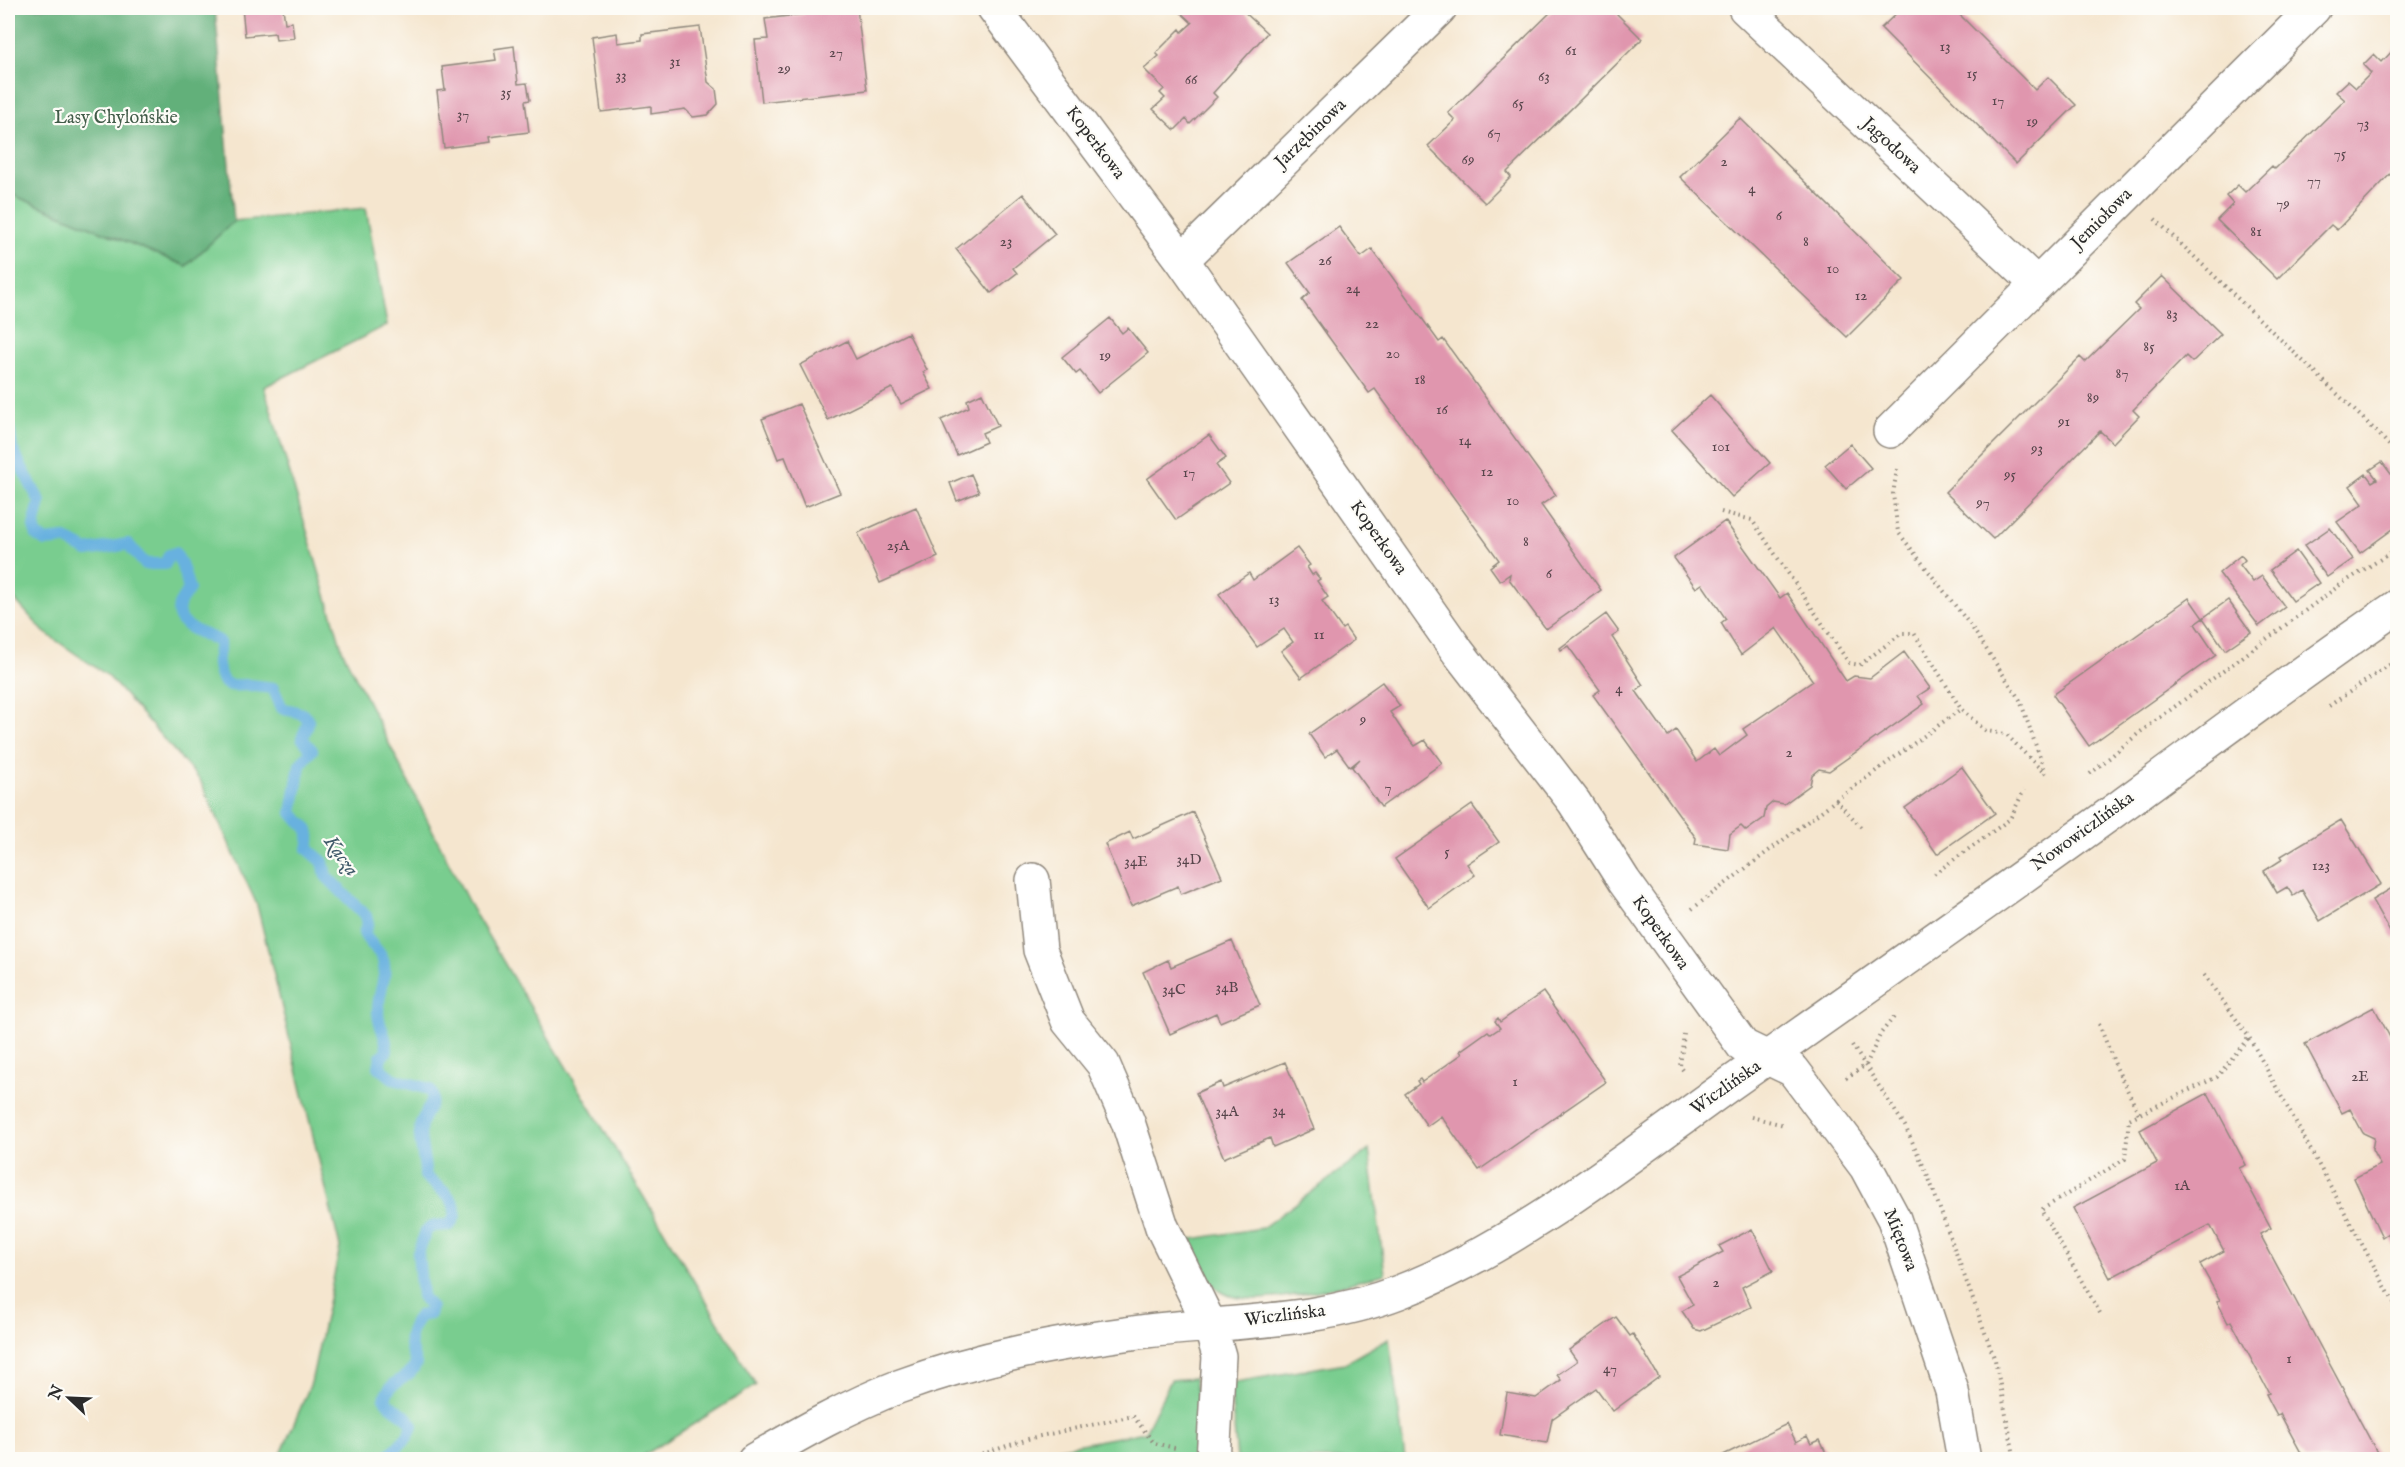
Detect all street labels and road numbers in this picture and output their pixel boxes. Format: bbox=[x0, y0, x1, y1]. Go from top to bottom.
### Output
street label: Jarzębinowa bbox=[1269, 94, 1352, 175]
street label: Koperkowa bbox=[1060, 102, 1130, 184]
street label: Jagodowa bbox=[1855, 111, 1926, 179]
street label: Jemiołowa bbox=[2065, 183, 2138, 256]
street label: Koperkowa bbox=[1344, 496, 1412, 580]
street label: Nowowiczlińska bbox=[2027, 787, 2139, 877]
street label: Koperkowa bbox=[1626, 891, 1694, 975]
street label: Wiczlińska bbox=[1686, 1055, 1766, 1121]
street label: Miętowa bbox=[1878, 1205, 1922, 1275]
street label: Wiczlińska bbox=[1243, 1300, 1327, 1332]

